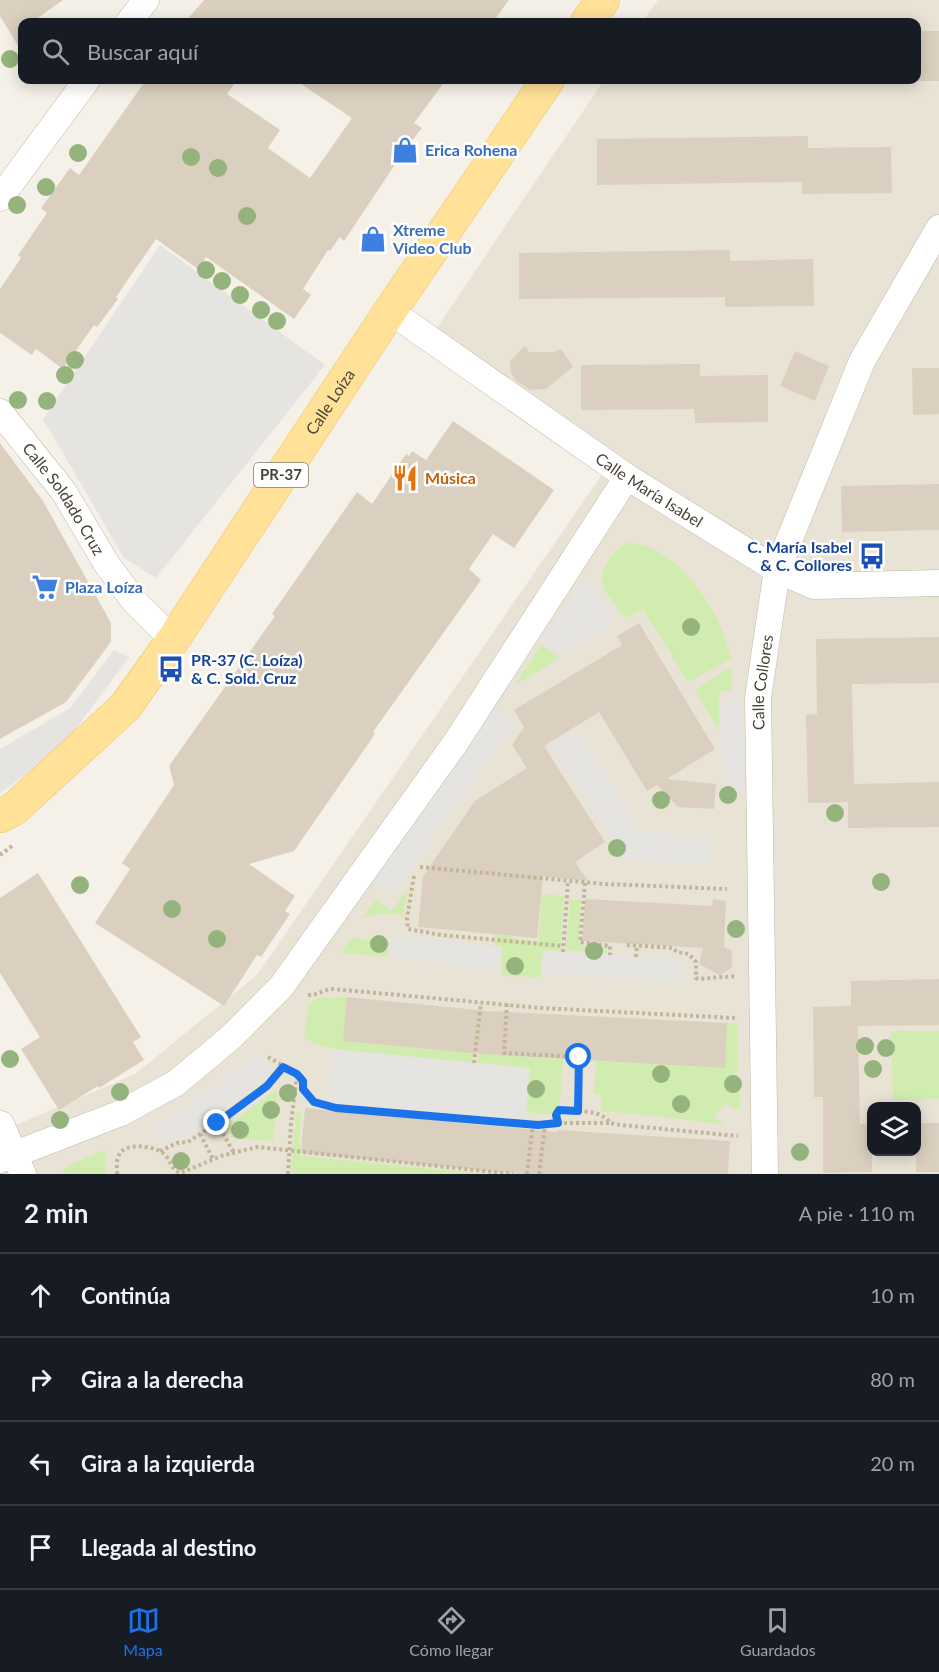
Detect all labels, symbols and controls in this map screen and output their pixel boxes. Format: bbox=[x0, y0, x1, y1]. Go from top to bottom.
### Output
search box bbox=[18, 18, 921, 84]
icon: search bbox=[39, 35, 72, 68]
text: Buscar aquí bbox=[87, 38, 198, 65]
shop icon: Erica Rohena bbox=[390, 135, 420, 165]
place label: Erica Rohena bbox=[425, 140, 517, 159]
place label: Xtreme Video Club bbox=[392, 220, 472, 257]
shop icon: Xtreme Video Club bbox=[358, 224, 388, 254]
street label: Calle Loíza bbox=[301, 365, 358, 438]
street label: Calle Soldado Cruz bbox=[19, 439, 109, 558]
street label: Calle María Isabel bbox=[592, 448, 707, 531]
road number: PR-37 bbox=[254, 463, 308, 487]
restaurant icon: Música bbox=[390, 463, 420, 493]
place label: Música bbox=[425, 468, 476, 487]
place label: C. María Isabel & C. Collores bbox=[747, 537, 852, 574]
bus stop icon: C. María Isabel & C. Collores bbox=[857, 541, 887, 571]
supermarket icon: Plaza Loíza bbox=[30, 572, 60, 602]
place label: Plaza Loíza bbox=[65, 577, 143, 596]
street label: Calle Collores bbox=[748, 633, 776, 730]
place label: PR-37 (C. Loíza) & C. Sold. Cruz bbox=[191, 650, 303, 687]
bus stop icon: PR-37 (C. Loíza) & C. Sold. Cruz bbox=[156, 654, 186, 684]
route start bbox=[565, 1043, 591, 1069]
map controls bbox=[867, 1102, 921, 1156]
button: layers bbox=[867, 1102, 921, 1156]
route end bbox=[203, 1109, 229, 1135]
text: 2 min bbox=[24, 1197, 88, 1229]
text: A pie · 110 m bbox=[799, 1201, 915, 1225]
icon: ahead bbox=[24, 1279, 57, 1312]
text: Continúa bbox=[81, 1282, 170, 1309]
text: 10 m bbox=[870, 1283, 915, 1307]
icon: right bbox=[24, 1363, 57, 1396]
text: Gira a la derecha bbox=[81, 1366, 244, 1393]
text: 80 m bbox=[870, 1367, 915, 1391]
icon: left bbox=[24, 1447, 57, 1480]
text: Gira a la izquierda bbox=[81, 1450, 255, 1477]
text: 20 m bbox=[870, 1451, 915, 1475]
icon: arrive bbox=[24, 1531, 57, 1564]
text: Llegada al destino bbox=[81, 1534, 257, 1561]
tab: Mapa bbox=[123, 1604, 163, 1659]
tab: Cómo llegar bbox=[409, 1604, 493, 1659]
tab: Guardados bbox=[740, 1604, 816, 1659]

